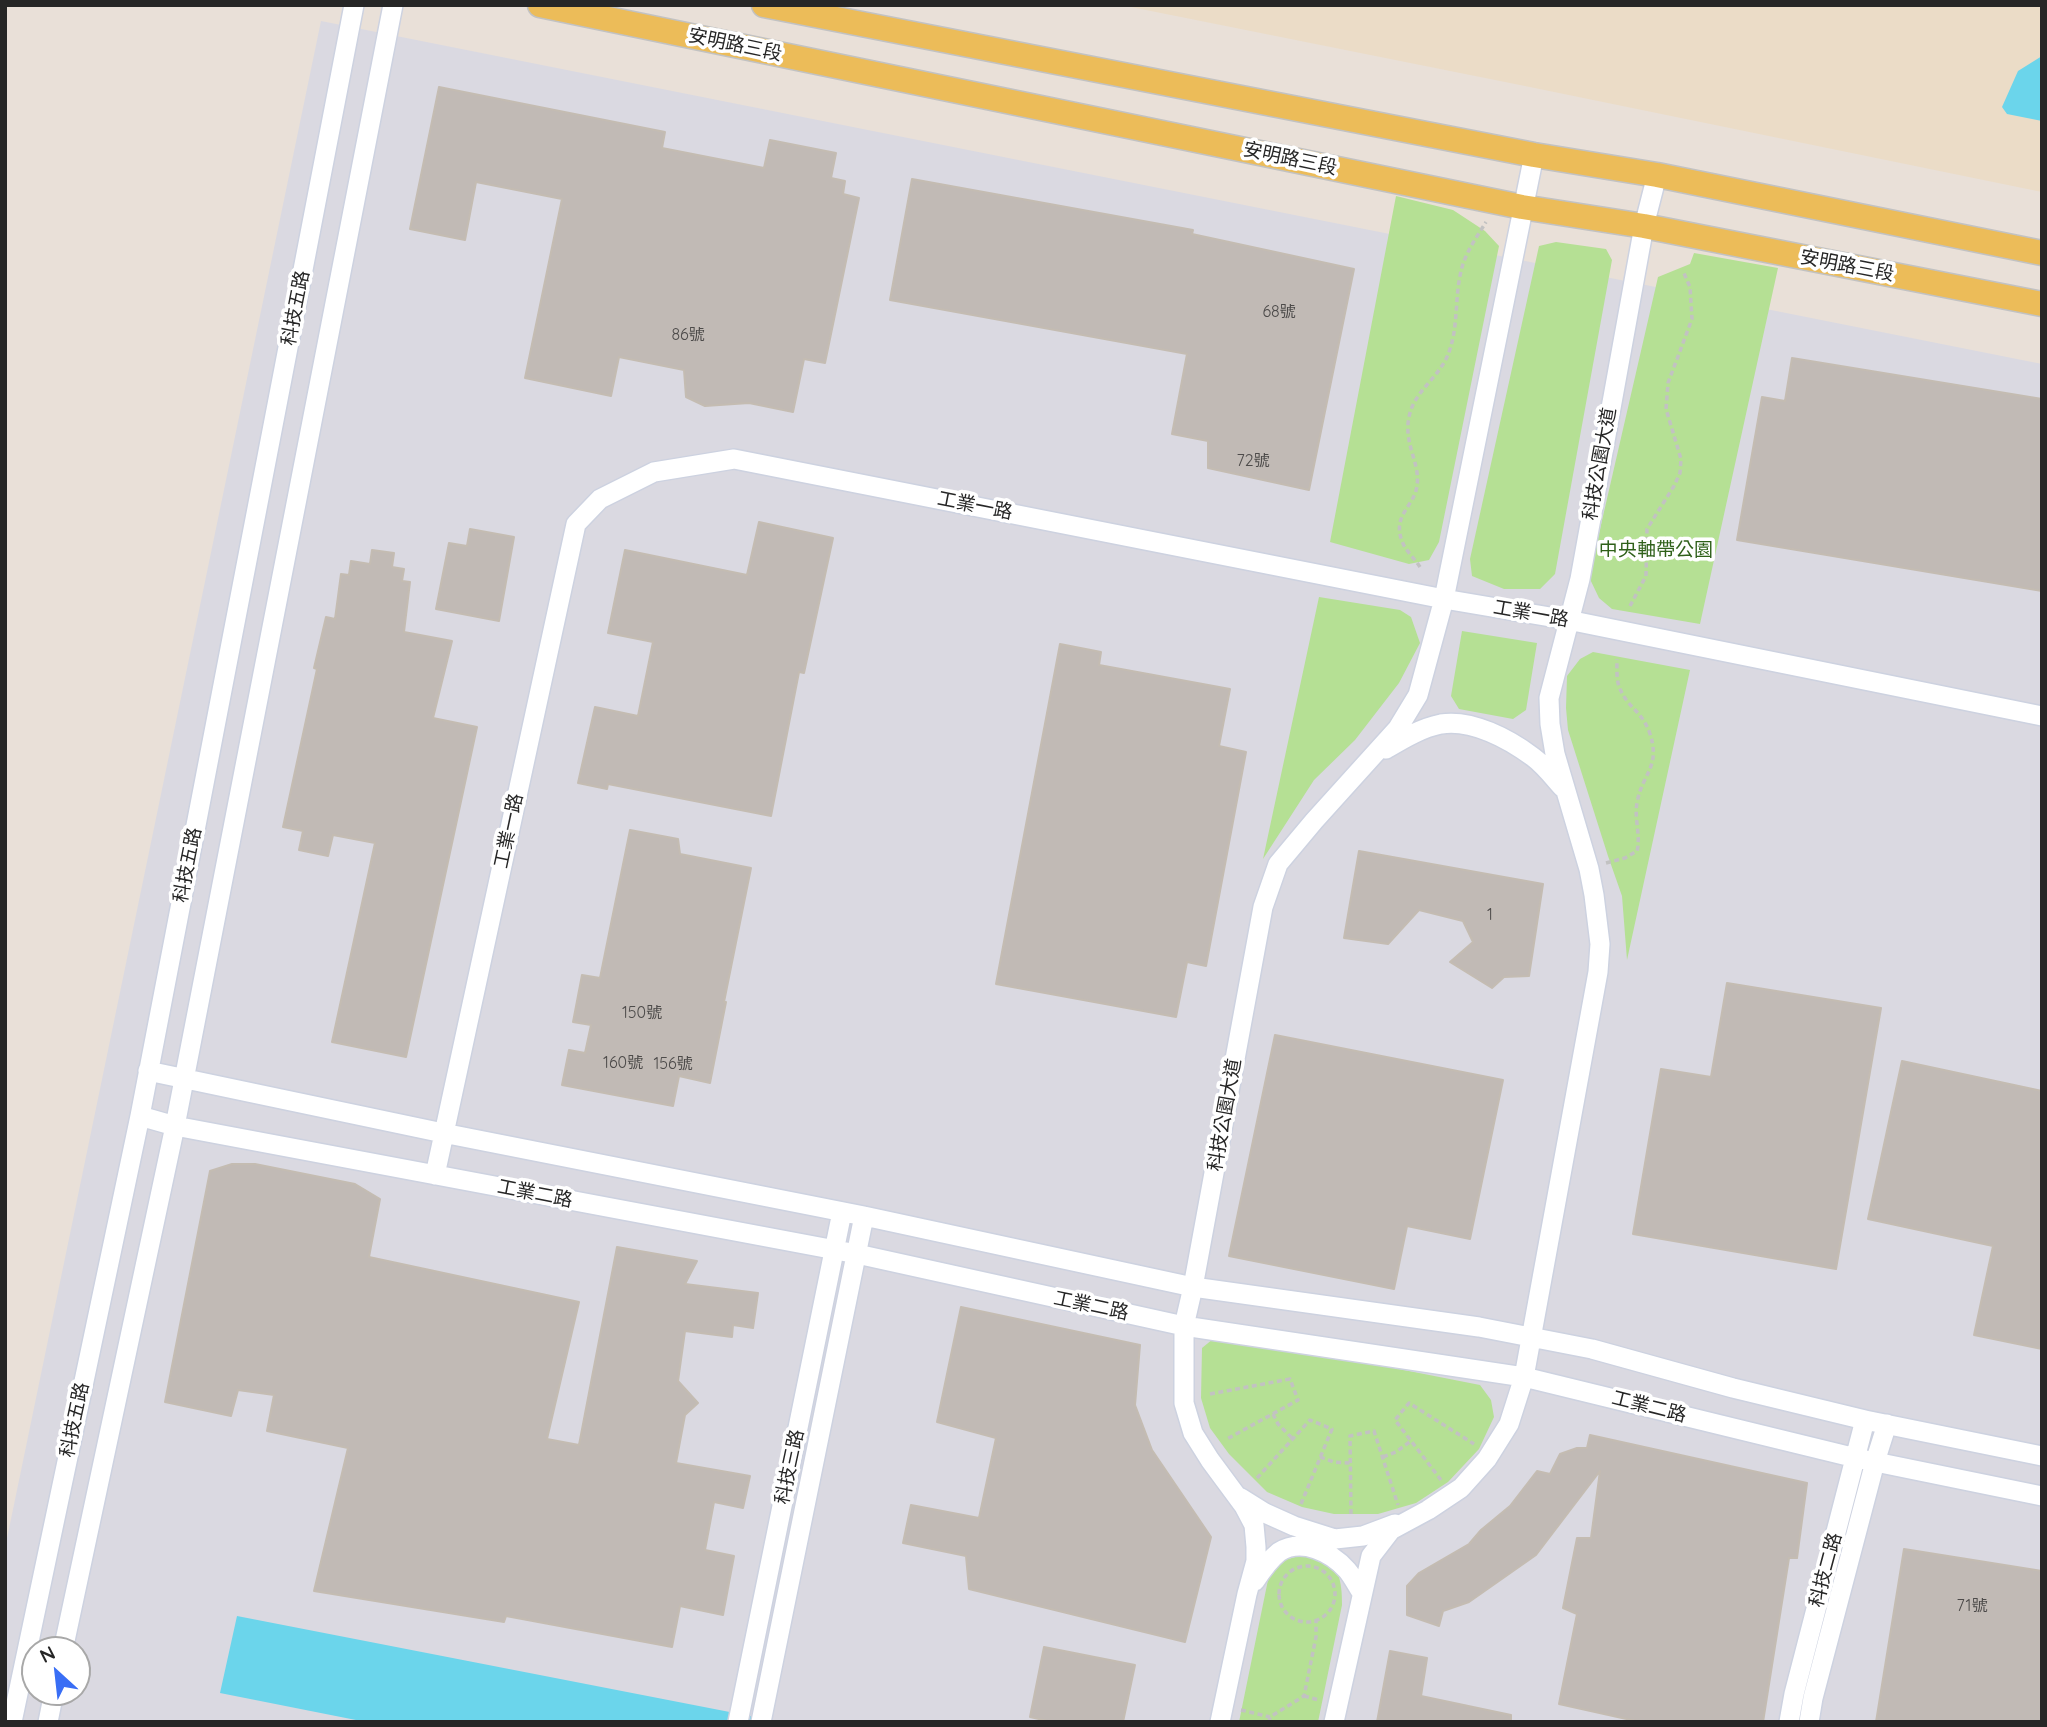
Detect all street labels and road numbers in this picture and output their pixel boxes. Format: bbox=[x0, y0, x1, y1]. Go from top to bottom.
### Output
street label: 安明路三段 bbox=[686, 24, 784, 66]
street label: 安明路三段 bbox=[1241, 138, 1339, 180]
street label: 安明路三段 bbox=[1798, 246, 1896, 286]
street label: 科技五路 bbox=[278, 269, 314, 347]
street label: 科技公園大道 bbox=[1579, 406, 1621, 522]
street label: 工業一路 bbox=[936, 488, 1014, 524]
street label: 工業一路 bbox=[1492, 596, 1570, 632]
street label: 工業一路 bbox=[490, 791, 528, 871]
street label: 科技五路 bbox=[170, 826, 206, 904]
street label: 科技公園大道 bbox=[1204, 1057, 1246, 1173]
street label: 工業二路 bbox=[496, 1176, 574, 1212]
street label: 工業二路 bbox=[1051, 1287, 1131, 1325]
street label: 科技五路 bbox=[56, 1380, 94, 1460]
street label: 工業二路 bbox=[1609, 1387, 1689, 1427]
street label: 科技三路 bbox=[771, 1427, 809, 1507]
street label: 科技二路 bbox=[1805, 1530, 1847, 1610]

